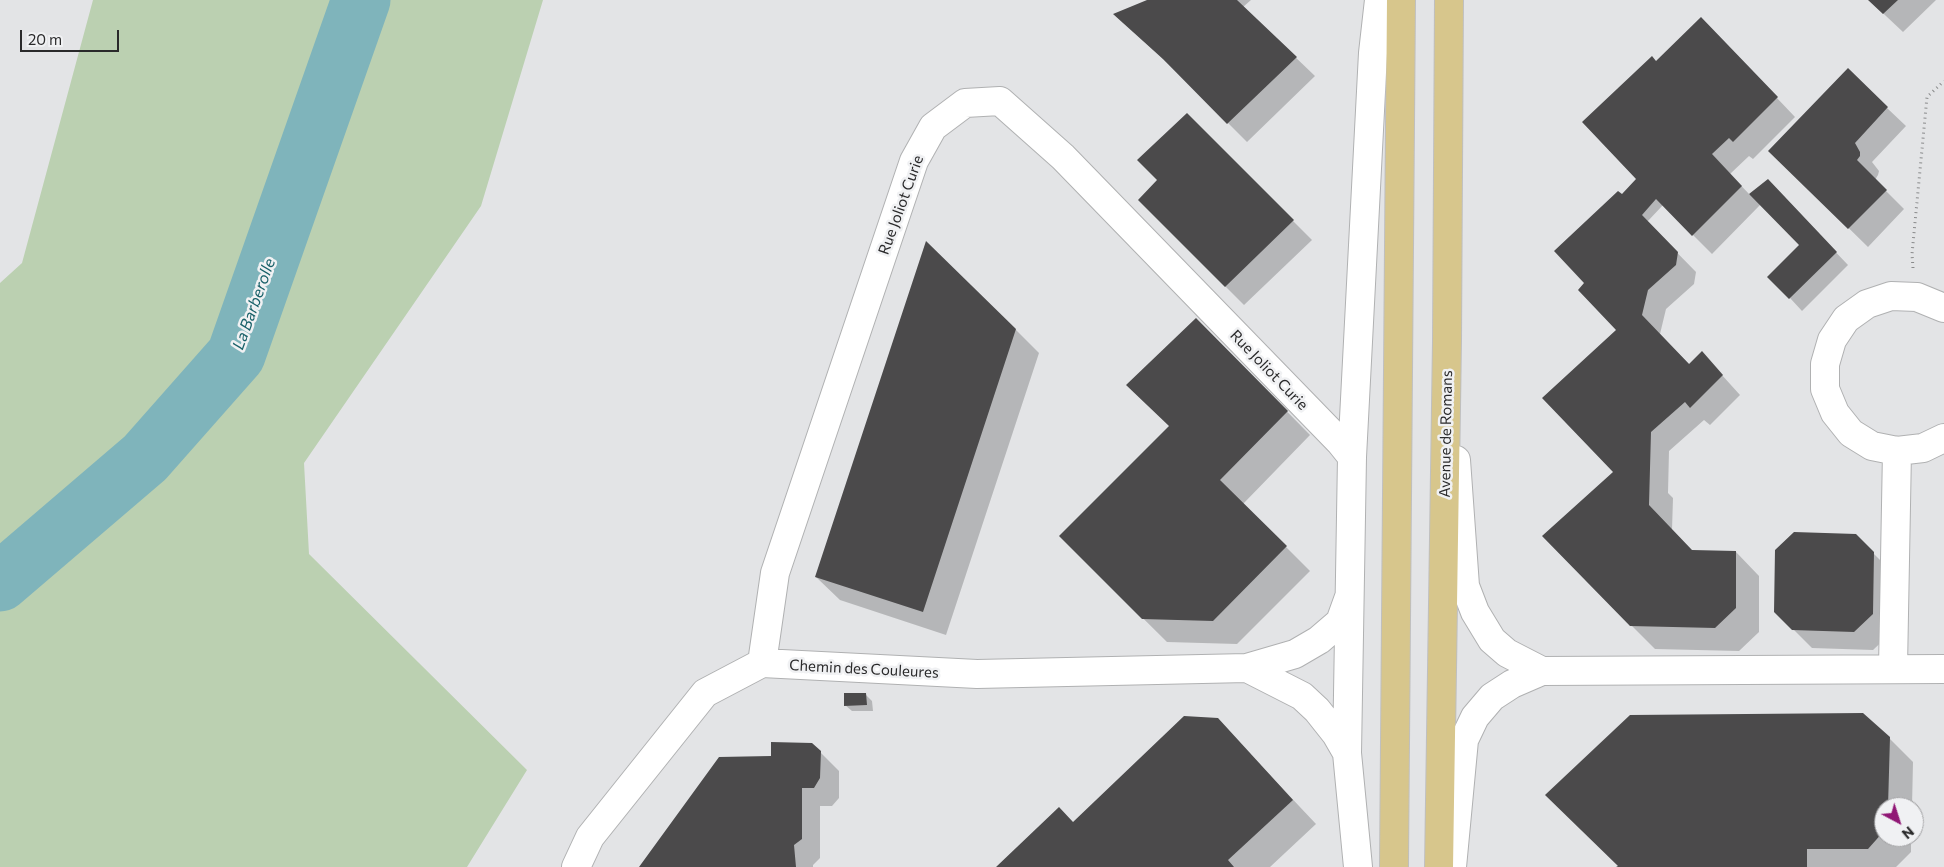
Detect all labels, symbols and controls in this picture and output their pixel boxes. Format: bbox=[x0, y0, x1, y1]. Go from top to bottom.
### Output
scale bar bbox=[22, 20, 121, 52]
text: 20 m bbox=[28, 30, 62, 48]
street label: Rue Joliot Curie bbox=[875, 153, 927, 257]
water label: La Barberolle bbox=[229, 256, 279, 352]
street label: Rue Joliot Curie bbox=[1226, 326, 1312, 414]
street label: Avenue de Romans bbox=[1436, 370, 1456, 498]
street label: Chemin des Couleures bbox=[789, 656, 939, 682]
north arrow bbox=[1874, 797, 1924, 847]
text: N bbox=[1899, 823, 1918, 843]

